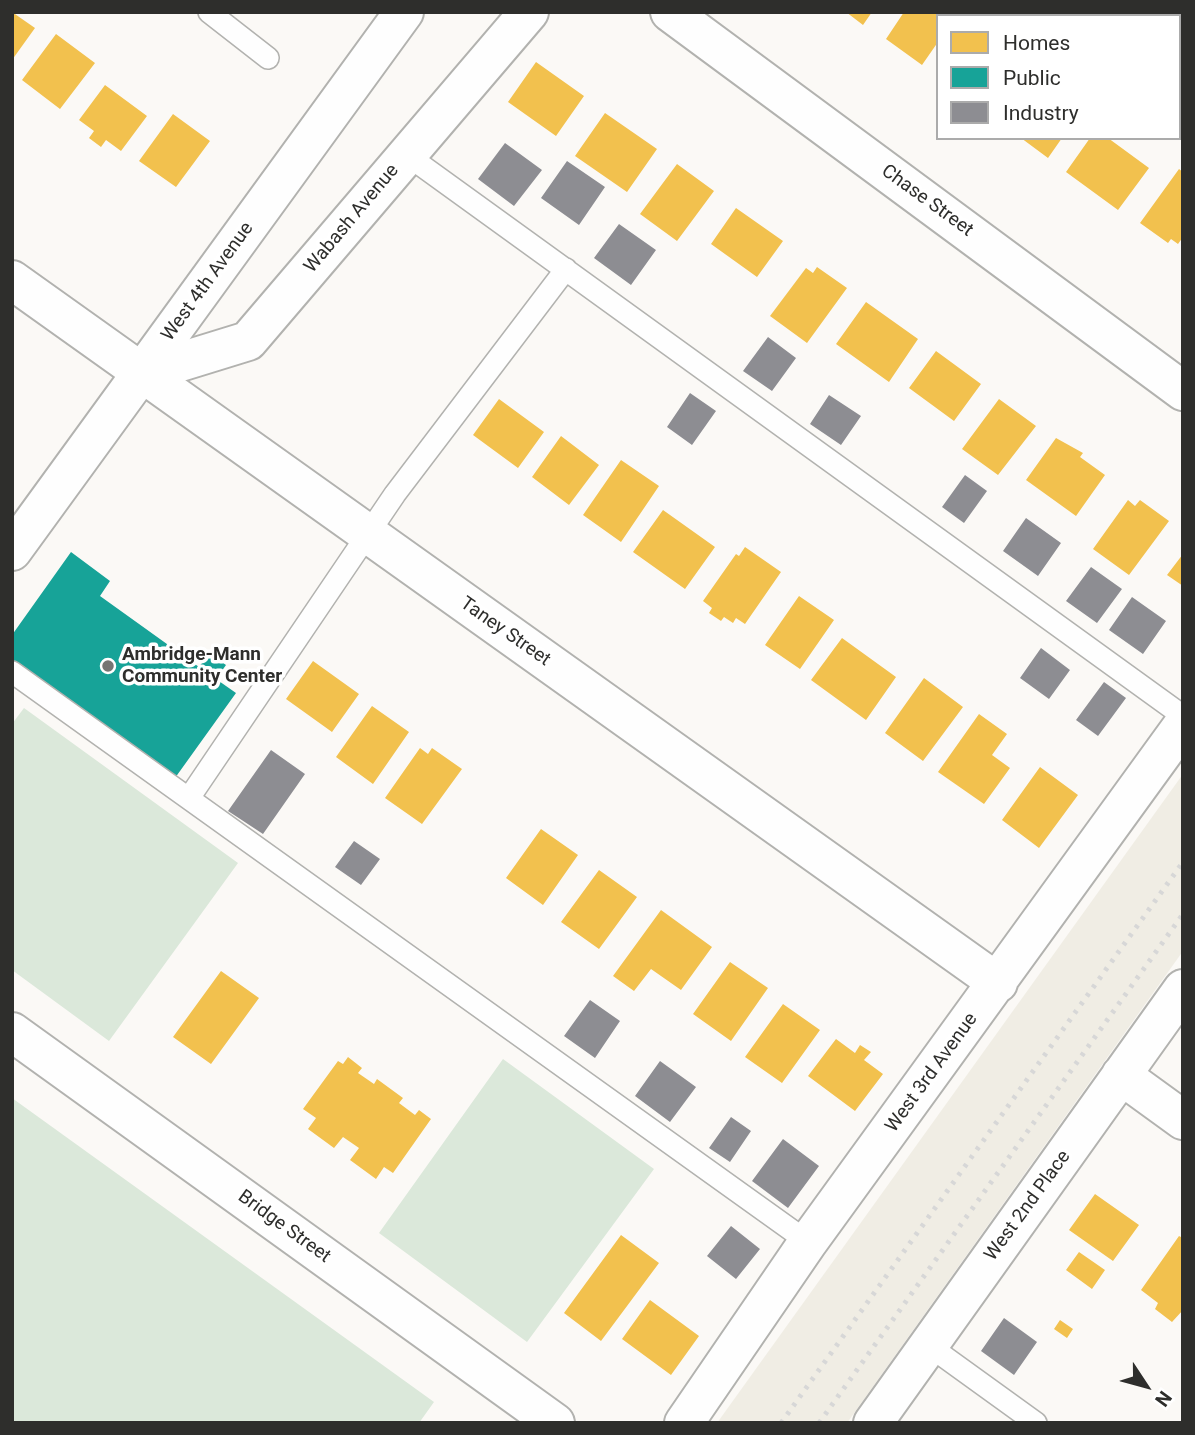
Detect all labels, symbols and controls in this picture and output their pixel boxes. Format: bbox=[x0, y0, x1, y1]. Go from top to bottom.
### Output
legend bbox=[936, 14, 1181, 140]
text: Homes bbox=[1003, 31, 1070, 55]
text: Public bbox=[1003, 66, 1061, 90]
text: Industry bbox=[1003, 101, 1079, 125]
street label: Wabash Avenue bbox=[300, 160, 404, 278]
street label: Chase Street bbox=[877, 160, 977, 242]
street label: West 4th Avenue bbox=[157, 218, 259, 346]
street label: Taney Street bbox=[455, 593, 555, 671]
place label: Ambridge-Mann Community Center bbox=[122, 644, 282, 688]
marker: Ambridge-Mann Community Center bbox=[100, 658, 116, 674]
street label: West 3rd Avenue bbox=[881, 1009, 983, 1137]
street label: West 2nd Place bbox=[980, 1146, 1076, 1266]
street label: Bridge Street bbox=[233, 1186, 335, 1268]
north arrow bbox=[1111, 1351, 1181, 1421]
text: N bbox=[1150, 1386, 1177, 1411]

